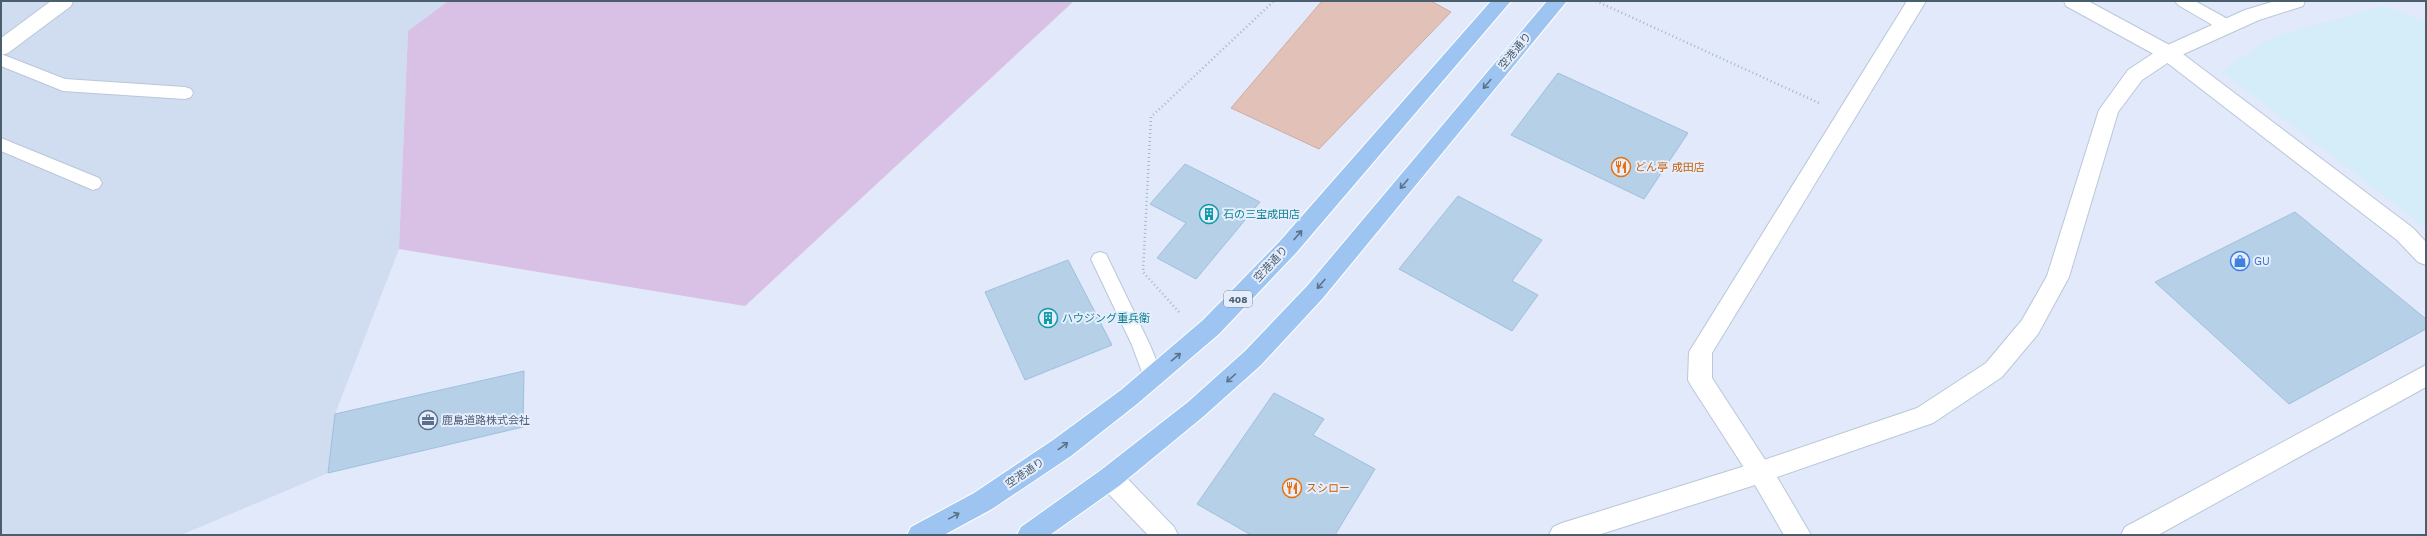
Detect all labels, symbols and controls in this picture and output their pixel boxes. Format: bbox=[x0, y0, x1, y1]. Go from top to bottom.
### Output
street label: 空港通り bbox=[1496, 30, 1534, 72]
one-way arrow bbox=[1483, 79, 1492, 90]
restaurant icon: どん亭 成田店 bbox=[1610, 156, 1632, 178]
place label: どん亭 成田店 bbox=[1635, 161, 1705, 174]
one-way arrow bbox=[1400, 179, 1408, 190]
building icon: 石の三宝成田店 bbox=[1198, 203, 1220, 225]
place label: 石の三宝成田店 bbox=[1223, 208, 1300, 221]
one-way arrow bbox=[1293, 230, 1302, 241]
street label: 空港通り bbox=[1251, 243, 1291, 285]
shop icon: GU bbox=[2229, 250, 2251, 272]
place label: GU bbox=[2254, 255, 2270, 268]
one-way arrow bbox=[1317, 279, 1326, 290]
road number: 408 bbox=[1224, 291, 1252, 307]
building icon: ハウジング重兵衛 bbox=[1037, 307, 1059, 329]
place label: ハウジング重兵衛 bbox=[1062, 312, 1150, 325]
one-way arrow bbox=[1171, 353, 1182, 362]
one-way arrow bbox=[1226, 373, 1236, 383]
office icon: 鹿島道路株式会社 bbox=[417, 409, 439, 431]
place label: 鹿島道路株式会社 bbox=[442, 414, 530, 427]
one-way arrow bbox=[1058, 442, 1069, 451]
street label: 空港通り bbox=[1003, 455, 1047, 491]
restaurant icon: スシロー bbox=[1281, 477, 1303, 499]
place label: スシロー bbox=[1306, 482, 1350, 495]
one-way arrow bbox=[948, 512, 960, 520]

